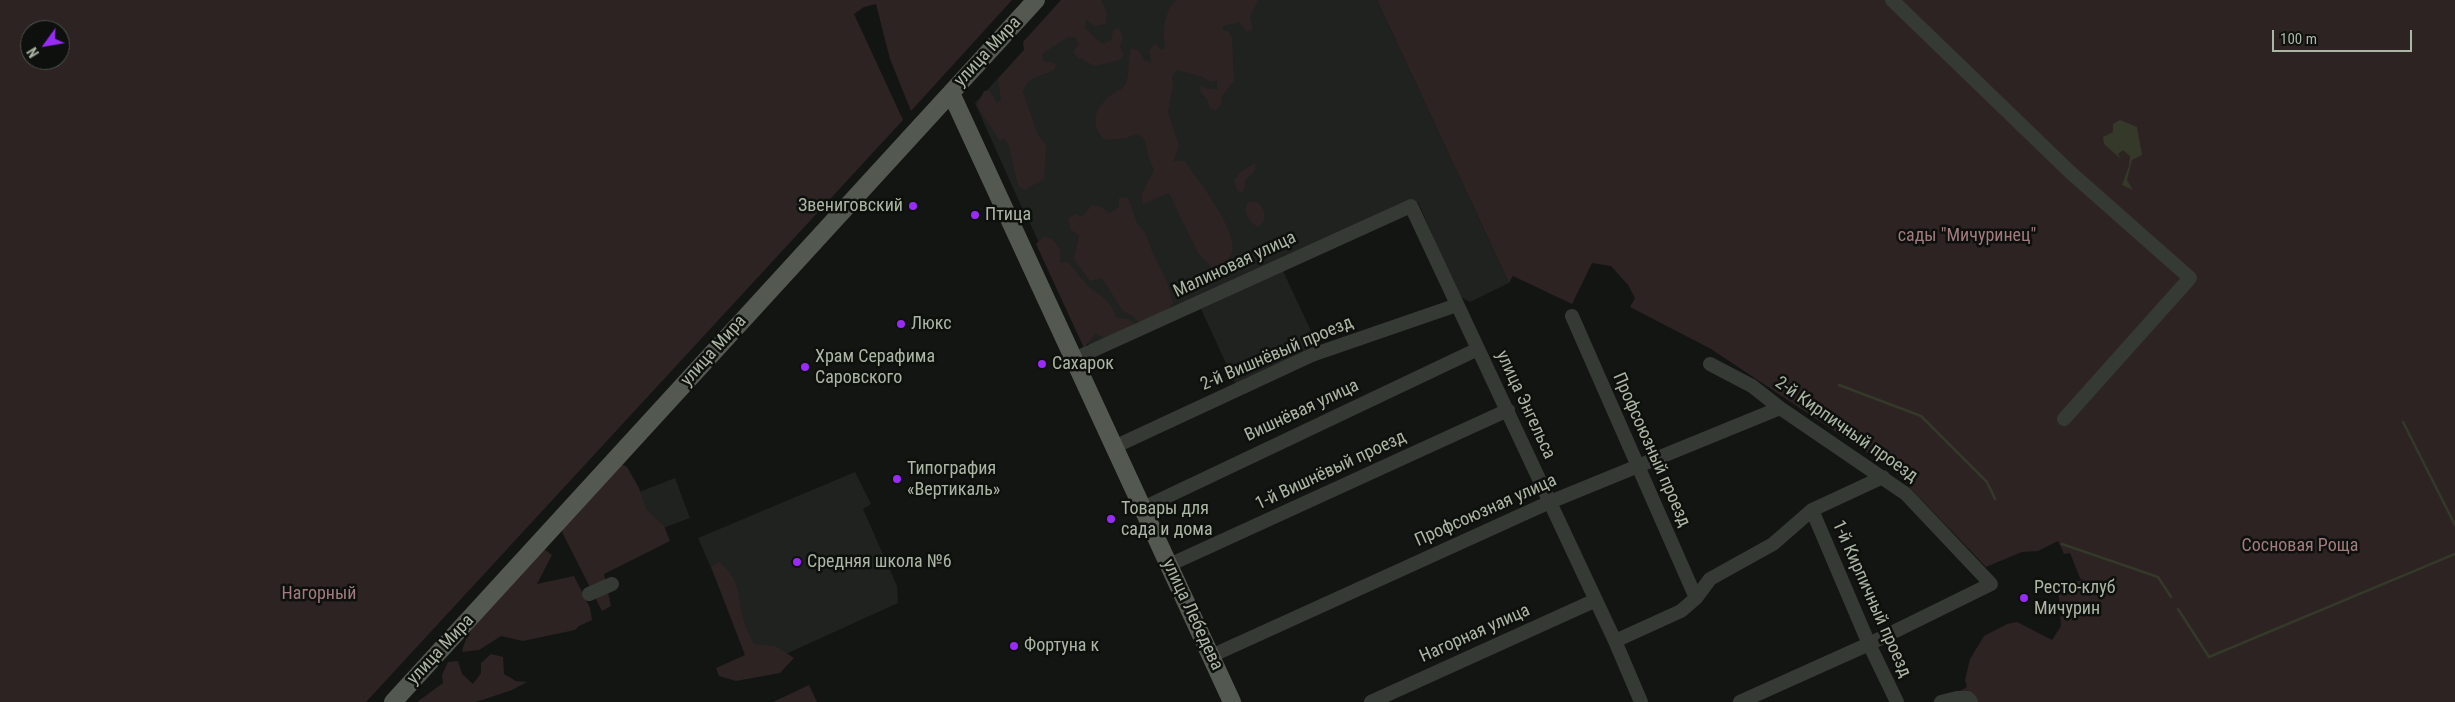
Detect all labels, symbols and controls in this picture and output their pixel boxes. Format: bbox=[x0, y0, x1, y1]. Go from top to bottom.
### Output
street label: улица Мира bbox=[950, 12, 1026, 92]
north arrow bbox=[20, 20, 70, 70]
scale bar bbox=[2275, 20, 2415, 52]
text: 100 m bbox=[2280, 30, 2317, 48]
text: N bbox=[24, 45, 42, 60]
place label: Звениговский bbox=[798, 195, 903, 217]
marker: Звениговский bbox=[907, 200, 919, 212]
place label: Птица bbox=[985, 204, 1031, 226]
marker: Птица bbox=[969, 209, 981, 221]
park label: сады "Мичуринец" bbox=[1898, 225, 2036, 247]
street label: Малиновая улица bbox=[1170, 227, 1300, 303]
street label: улица Мира bbox=[677, 311, 751, 391]
street label: 2-й Вишнёвый проезд bbox=[1197, 312, 1357, 396]
place label: Люкс bbox=[911, 313, 952, 335]
marker: Люкс bbox=[895, 318, 907, 330]
place label: Храм Серафима Саровского bbox=[815, 346, 935, 388]
street label: улица Энгельса bbox=[1490, 347, 1560, 463]
place label: Сахарок bbox=[1052, 353, 1114, 375]
marker: Сахарок bbox=[1036, 358, 1048, 370]
marker: Храм Серафима Саровского bbox=[799, 361, 811, 373]
street label: Профсоюзный проезд bbox=[1607, 370, 1695, 530]
street label: 2-й Кирпичный проезд bbox=[1770, 373, 1922, 487]
street label: Вишнёвая улица bbox=[1242, 375, 1362, 447]
street label: 1-й Вишнёвый проезд bbox=[1252, 427, 1410, 515]
place label: Типография «Вертикаль» bbox=[907, 458, 1000, 500]
street label: Профсоюзная улица bbox=[1412, 470, 1560, 552]
marker: Типография «Вертикаль» bbox=[891, 473, 903, 485]
place label: Товары для сада и дома bbox=[1121, 498, 1213, 540]
marker: Товары для сада и дома bbox=[1105, 513, 1117, 525]
street label: 1-й Кирпичный проезд bbox=[1827, 517, 1915, 681]
park label: Сосновая Роща bbox=[2242, 535, 2358, 557]
place label: Средняя школа №6 bbox=[807, 551, 952, 573]
marker: Средняя школа №6 bbox=[791, 556, 803, 568]
street label: улица Лебедева bbox=[1157, 556, 1227, 674]
place label: Ресто-клуб Мичурин bbox=[2034, 577, 2115, 620]
park label: Нагорный bbox=[282, 583, 356, 605]
marker: Ресто-клуб Мичурин bbox=[2018, 592, 2030, 604]
street label: Нагорная улица bbox=[1417, 600, 1533, 668]
street label: улица Мира bbox=[403, 610, 479, 690]
place label: Фортуна к bbox=[1024, 635, 1099, 657]
marker: Фортуна к bbox=[1008, 640, 1020, 652]

